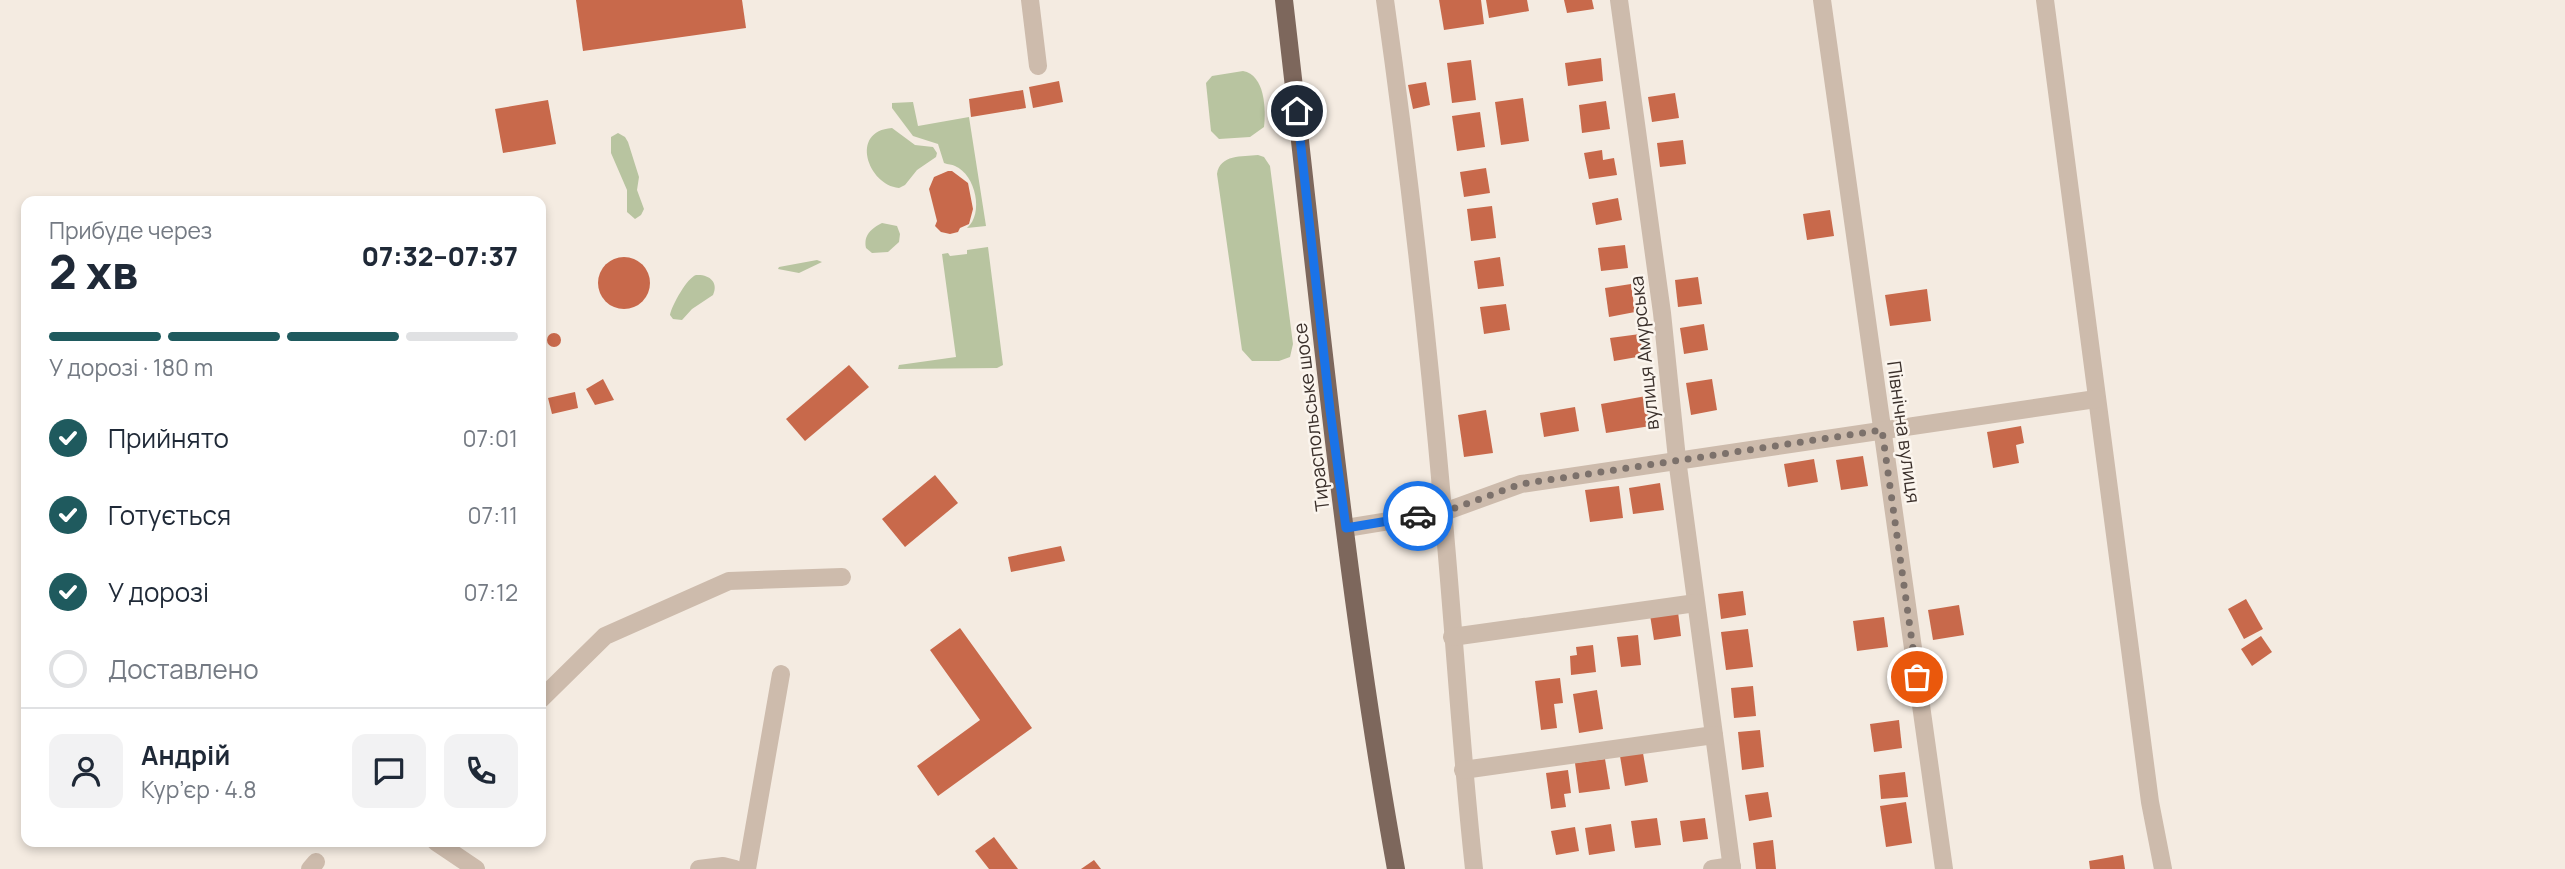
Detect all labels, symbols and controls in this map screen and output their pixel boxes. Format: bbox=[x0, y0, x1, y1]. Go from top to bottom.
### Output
pin bbox=[1267, 81, 1327, 141]
icon: home bbox=[1278, 92, 1316, 130]
text: Прибуде через bbox=[49, 214, 212, 246]
text: 07:32–07:37 bbox=[361, 238, 518, 274]
text: 2 хв bbox=[49, 240, 138, 303]
street label: вулиця Амурська bbox=[1623, 275, 1665, 431]
street label: Тираспольське шосе bbox=[1287, 321, 1335, 513]
text: У дорозі · 180 m bbox=[49, 351, 213, 383]
street label: Північна вулиця bbox=[1881, 359, 1927, 505]
icon: check bbox=[49, 419, 87, 457]
text: Прийнято bbox=[108, 420, 229, 456]
text: 07:01 bbox=[463, 422, 518, 454]
courier bbox=[1383, 481, 1453, 551]
icon: check bbox=[49, 496, 87, 534]
text: Готується bbox=[108, 497, 231, 533]
icon: car bbox=[1399, 497, 1437, 535]
text: 07:11 bbox=[468, 499, 518, 531]
icon: check bbox=[49, 573, 87, 611]
text: У дорозі bbox=[108, 574, 209, 610]
text: 07:12 bbox=[463, 576, 518, 608]
pin bbox=[1887, 647, 1947, 707]
text: Доставлено bbox=[108, 651, 259, 687]
icon: bag bbox=[1898, 658, 1936, 696]
button: person bbox=[49, 734, 123, 808]
button: chat bbox=[352, 734, 426, 808]
button: phone bbox=[444, 734, 518, 808]
text: Андрій bbox=[141, 737, 230, 773]
text: Кур’єр · 4.8 bbox=[141, 773, 257, 805]

